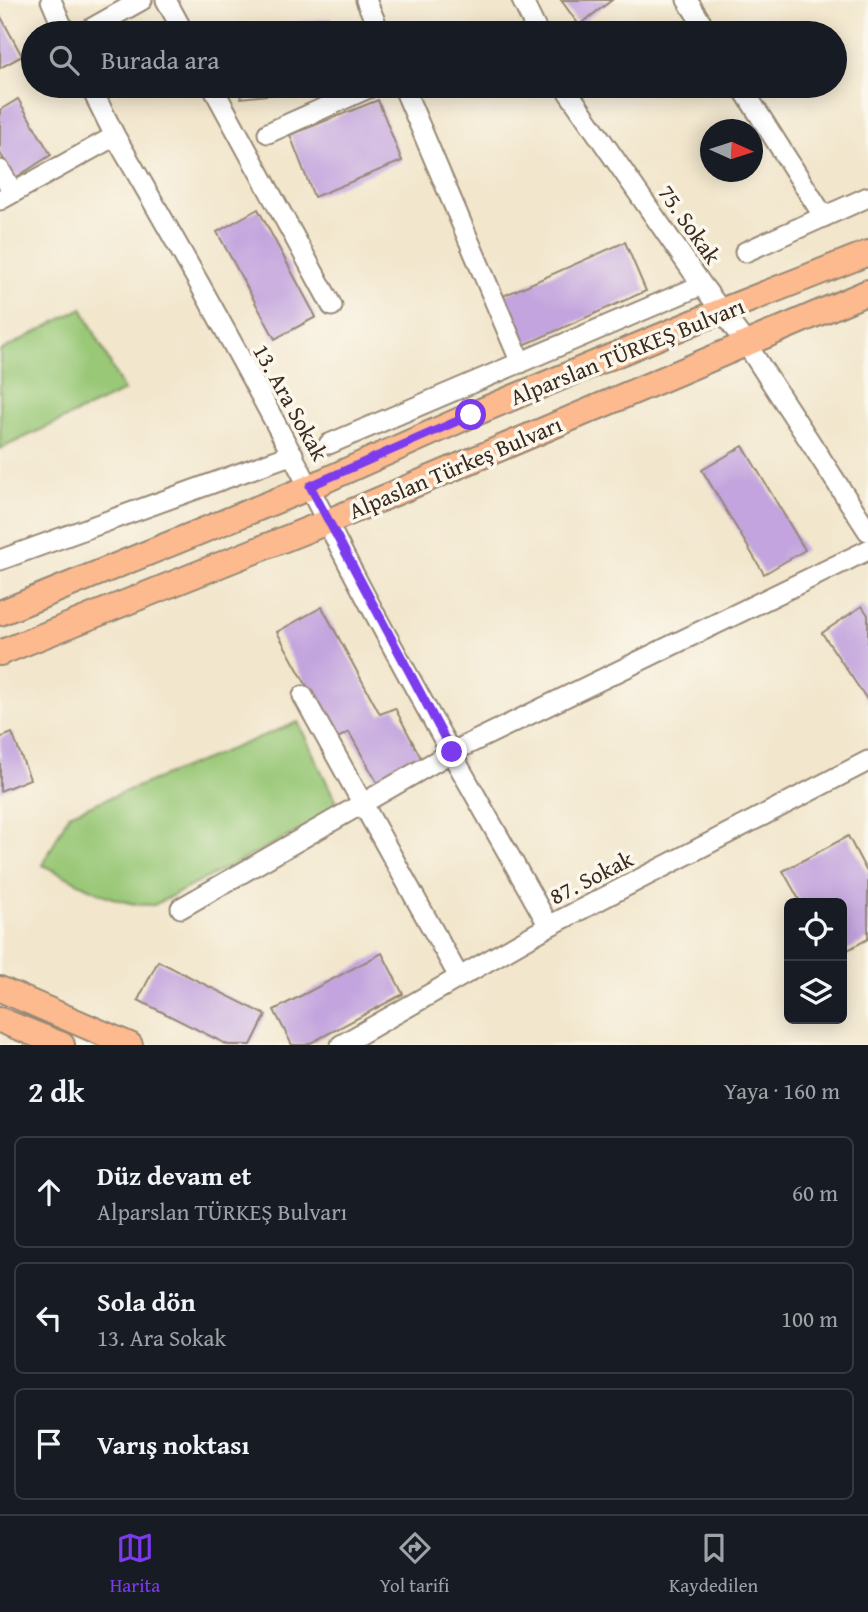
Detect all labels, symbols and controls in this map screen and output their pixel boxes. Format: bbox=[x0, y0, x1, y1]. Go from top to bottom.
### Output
search box bbox=[21, 21, 847, 98]
text: Burada ara bbox=[101, 40, 220, 79]
icon: search bbox=[45, 41, 83, 79]
north arrow bbox=[700, 119, 763, 182]
street label: 75. Sokak bbox=[651, 178, 730, 271]
street label: Alparslan TÜRKEŞ Bulvarı bbox=[505, 289, 749, 413]
street label: 13. Ara Sokak bbox=[245, 338, 337, 467]
route start bbox=[455, 399, 486, 430]
street label: Alpaslan Türkeş Bulvarı bbox=[343, 407, 567, 527]
route end bbox=[436, 736, 467, 767]
street label: 87. Sokak bbox=[543, 842, 639, 912]
map controls bbox=[784, 898, 847, 1024]
button: locate bbox=[784, 898, 847, 961]
button: layers bbox=[784, 961, 847, 1024]
text: 2 dk bbox=[28, 1069, 84, 1113]
text: Yaya · 160 m bbox=[724, 1074, 840, 1107]
text: Düz devam et bbox=[97, 1156, 251, 1195]
icon: ahead bbox=[30, 1173, 68, 1211]
text: 60 m bbox=[792, 1176, 838, 1209]
text: Alparslan TÜRKEŞ Bulvarı bbox=[97, 1195, 347, 1228]
text: Sola dön bbox=[97, 1282, 196, 1321]
icon: left bbox=[30, 1299, 68, 1337]
text: 100 m bbox=[781, 1302, 838, 1335]
text: 13. Ara Sokak bbox=[97, 1321, 226, 1354]
icon: arrive bbox=[30, 1425, 68, 1463]
text: Varış noktası bbox=[97, 1425, 249, 1464]
tab: Harita bbox=[110, 1529, 160, 1599]
tab: Yol tarifi bbox=[380, 1529, 450, 1599]
tab: Kaydedilen bbox=[669, 1529, 758, 1599]

